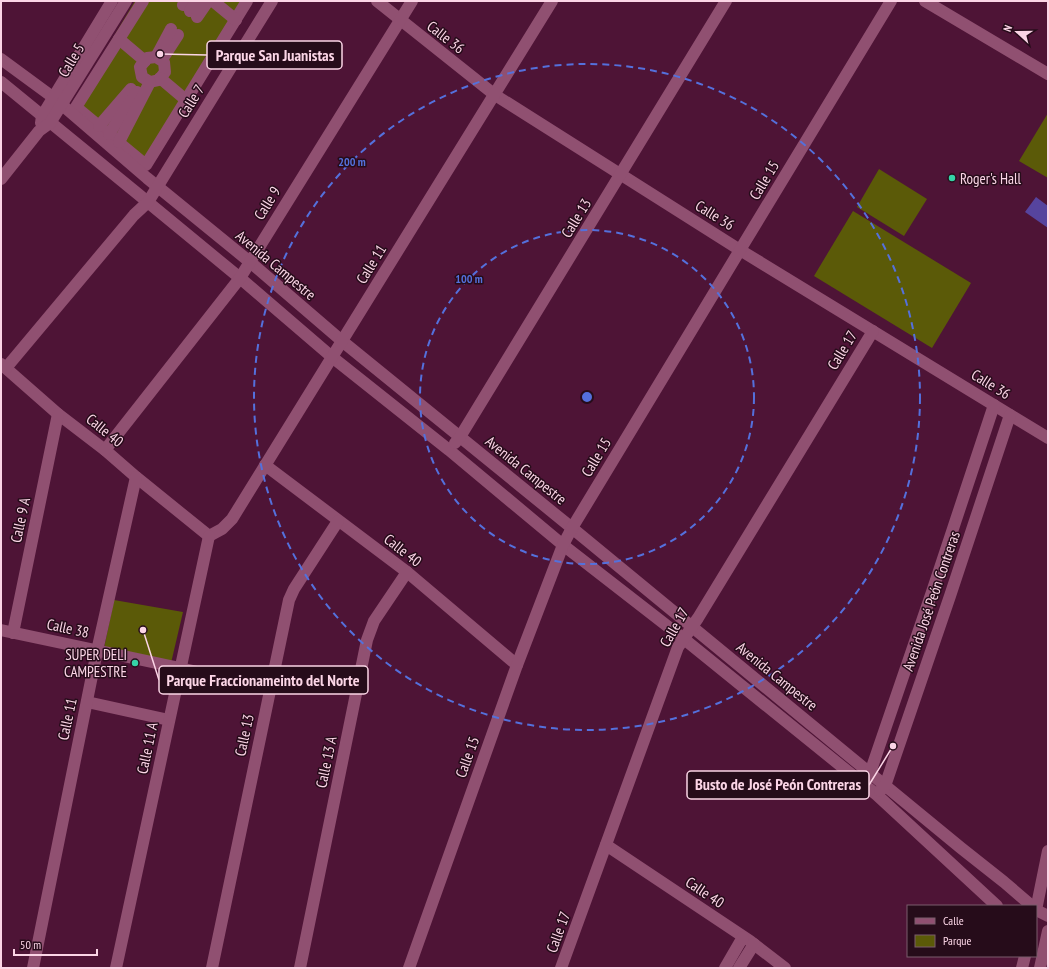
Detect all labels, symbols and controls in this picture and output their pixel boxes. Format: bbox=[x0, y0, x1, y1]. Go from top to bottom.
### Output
north arrow bbox=[997, 12, 1037, 52]
street label: Calle 36 bbox=[423, 16, 469, 58]
text: N bbox=[1000, 23, 1015, 34]
street label: Calle 5 bbox=[54, 40, 88, 80]
callout: Parque San Juanistas bbox=[207, 41, 342, 69]
text: Parque San Juanistas bbox=[216, 45, 335, 65]
street label: Calle 7 bbox=[173, 81, 209, 121]
text: 200 m bbox=[338, 154, 366, 169]
street label: Calle 15 bbox=[745, 157, 783, 203]
place label: Roger's Hall bbox=[960, 169, 1022, 188]
marker: Roger's Hall bbox=[947, 173, 957, 183]
street label: Calle 9 bbox=[249, 183, 285, 223]
street label: Calle 13 bbox=[557, 195, 595, 241]
street label: Calle 36 bbox=[692, 196, 738, 234]
street label: Avenida Campestre bbox=[232, 226, 320, 304]
street label: Calle 11 bbox=[352, 241, 390, 287]
text: 100 m bbox=[455, 271, 483, 286]
street label: Calle 17 bbox=[823, 327, 861, 373]
street label: Calle 36 bbox=[968, 365, 1014, 403]
centre of rings bbox=[580, 390, 594, 404]
street label: Calle 40 bbox=[82, 409, 128, 451]
street label: Avenida Campestre bbox=[482, 432, 570, 508]
street label: Calle 15 bbox=[577, 434, 615, 480]
street label: Calle 9 A bbox=[6, 495, 34, 544]
street label: Calle 40 bbox=[380, 529, 426, 571]
street label: Avenida José Peón Contreras bbox=[898, 529, 964, 673]
street label: Calle 17 bbox=[655, 604, 693, 650]
street label: Calle 38 bbox=[45, 614, 91, 642]
street label: Avenida Campestre bbox=[733, 638, 821, 714]
place label: SUPER DELI CAMPESTRE bbox=[64, 645, 127, 681]
marker: SUPER DELI CAMPESTRE bbox=[130, 658, 140, 668]
callout: Parque Fraccionameinto del Norte bbox=[159, 666, 368, 694]
text: Parque Fraccionameinto del Norte bbox=[166, 670, 360, 690]
street label: Calle 11 bbox=[53, 696, 81, 742]
street label: Calle 13 bbox=[230, 712, 258, 758]
street label: Calle 11 A bbox=[132, 720, 162, 776]
street label: Calle 13 A bbox=[311, 734, 341, 790]
street label: Calle 15 bbox=[451, 734, 483, 780]
callout: Busto de José Peón Contreras bbox=[687, 771, 869, 799]
text: Busto de José Peón Contreras bbox=[695, 774, 861, 794]
street label: Calle 40 bbox=[682, 872, 728, 912]
legend bbox=[907, 905, 1037, 957]
street label: Calle 17 bbox=[542, 909, 574, 955]
text: Calle bbox=[943, 913, 964, 928]
scale bar bbox=[14, 931, 97, 957]
text: Parque bbox=[943, 933, 972, 948]
text: 50 m bbox=[20, 937, 41, 952]

